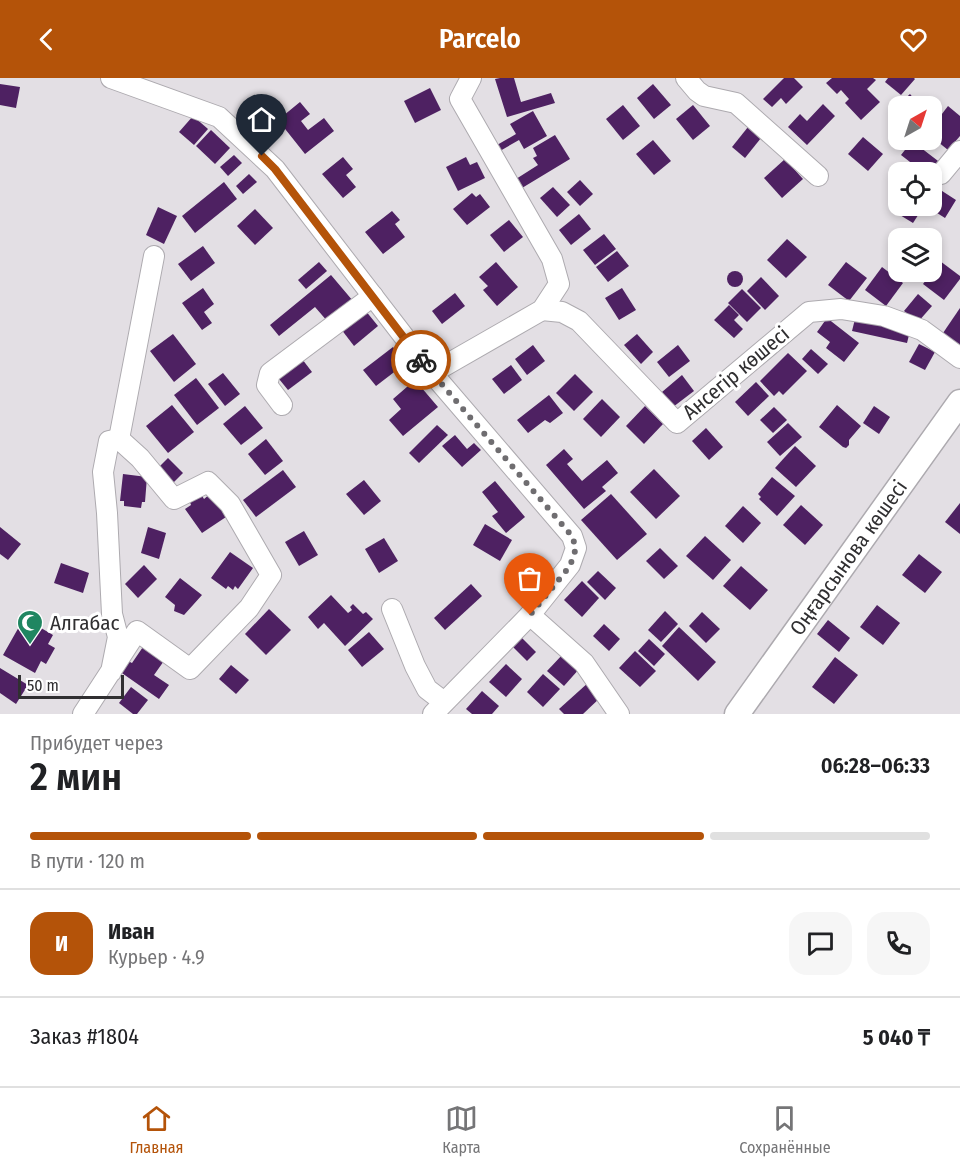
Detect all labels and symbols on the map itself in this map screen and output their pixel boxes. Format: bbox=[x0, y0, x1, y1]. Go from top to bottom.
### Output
pin bbox=[236, 94, 287, 156]
north arrow bbox=[888, 96, 942, 150]
street label: Ансегір көшесі bbox=[677, 321, 795, 425]
courier bbox=[391, 330, 451, 390]
street label: Оңғарсынова көшесі bbox=[784, 475, 913, 640]
pin bbox=[504, 553, 555, 615]
mosque icon: Алгабас bbox=[15, 608, 45, 646]
place label: Алгабас bbox=[50, 610, 119, 636]
scale bar bbox=[18, 672, 124, 700]

